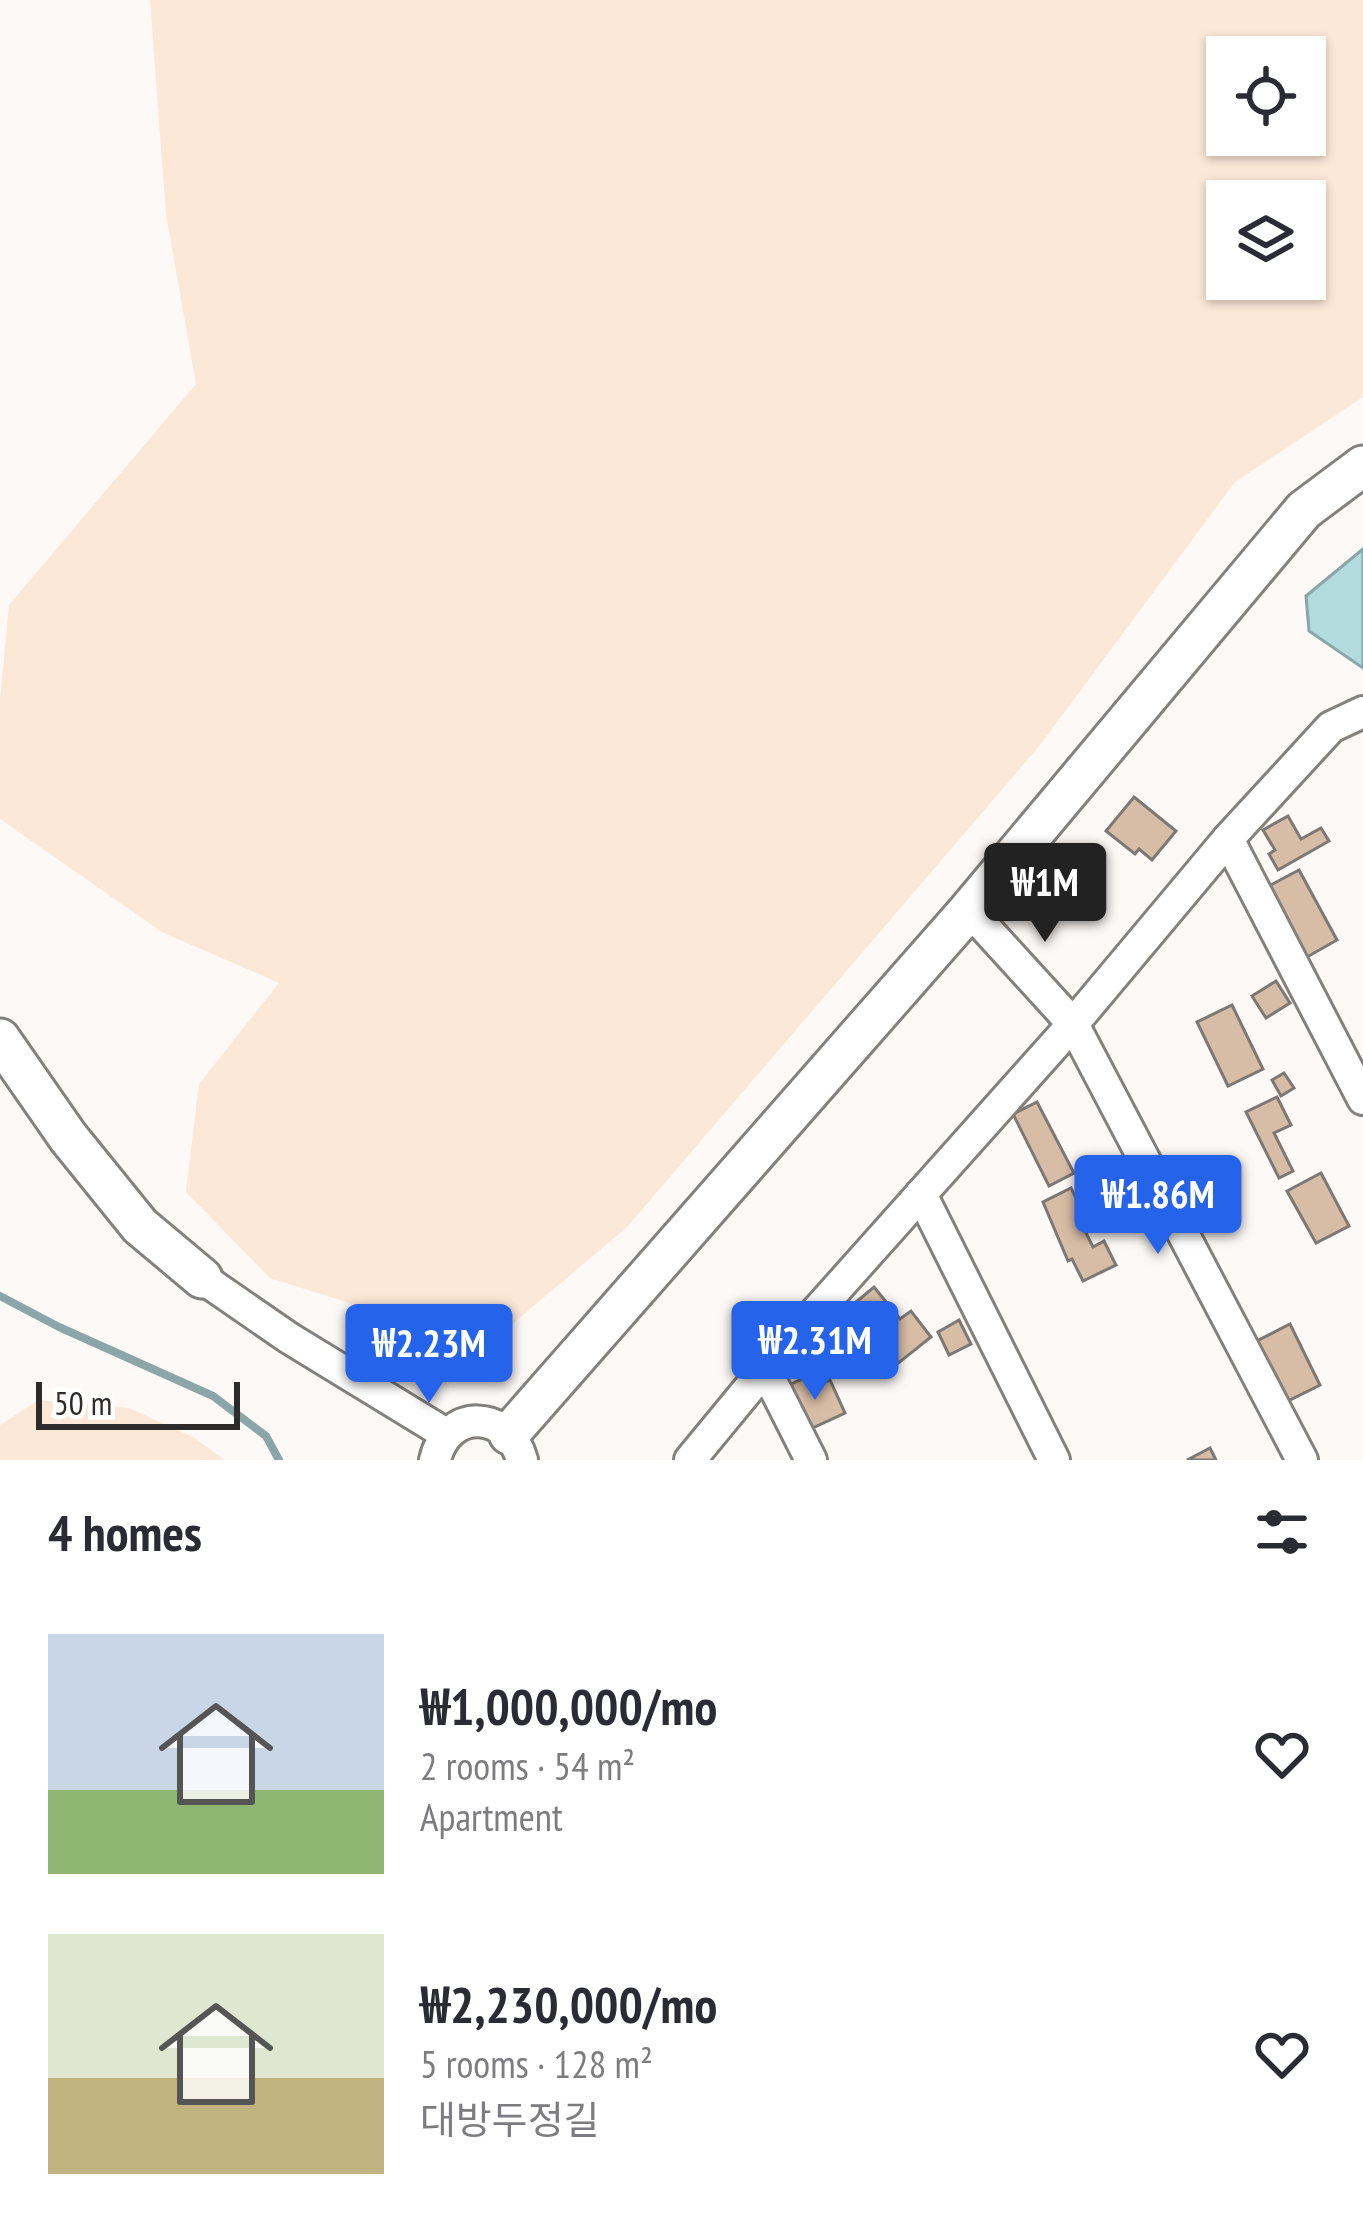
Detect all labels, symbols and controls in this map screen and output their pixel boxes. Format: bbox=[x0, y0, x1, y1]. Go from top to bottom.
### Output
map controls bbox=[1206, 36, 1326, 300]
button: locate bbox=[1206, 36, 1326, 156]
button: layers bbox=[1206, 180, 1326, 300]
pin: ₩1M bbox=[987, 843, 1103, 945]
text: ₩1M bbox=[1011, 856, 1079, 907]
pin: ₩1.86M bbox=[1060, 1155, 1256, 1257]
text: ₩1.86M bbox=[1101, 1168, 1215, 1219]
pin: ₩2.31M bbox=[717, 1301, 913, 1403]
pin: ₩2.23M bbox=[331, 1304, 527, 1406]
text: ₩2.31M bbox=[758, 1314, 872, 1365]
text: ₩2.23M bbox=[372, 1317, 486, 1368]
scale bar bbox=[36, 1376, 240, 1429]
text: 50 m bbox=[54, 1381, 112, 1424]
text: 4 homes bbox=[48, 1499, 202, 1565]
icon: filters bbox=[1249, 1499, 1315, 1565]
text: ₩1,000,000/mo bbox=[420, 1673, 717, 1739]
icon: home bbox=[144, 1682, 288, 1826]
icon: heart bbox=[1249, 1721, 1315, 1787]
text: 2 rooms · 54 m² bbox=[420, 1740, 635, 1791]
text: Apartment bbox=[420, 1791, 563, 1842]
text: ₩2,230,000/mo bbox=[420, 1971, 717, 2037]
icon: home bbox=[144, 1982, 288, 2126]
icon: heart bbox=[1249, 2021, 1315, 2087]
text: 5 rooms · 128 m² bbox=[420, 2038, 653, 2089]
text: 대방두정길 bbox=[420, 2094, 599, 2145]

